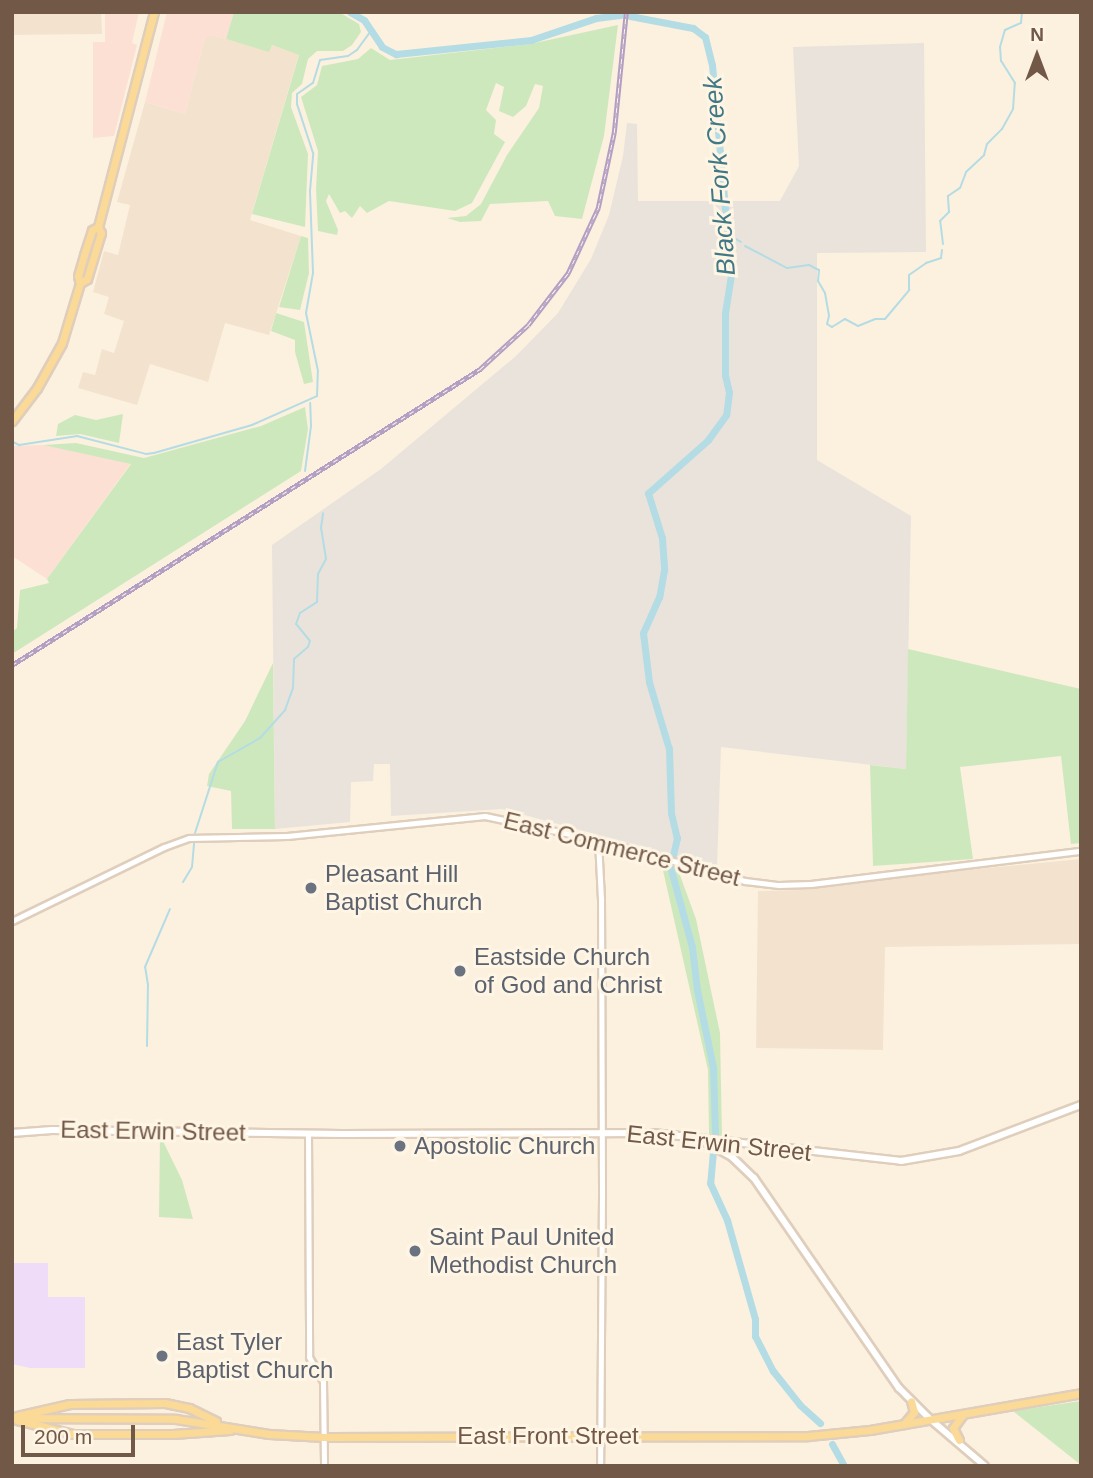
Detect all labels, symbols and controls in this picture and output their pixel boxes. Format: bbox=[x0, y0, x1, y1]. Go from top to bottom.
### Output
north arrow bbox=[1002, 21, 1072, 91]
text: N bbox=[1030, 24, 1044, 45]
water label: Black Fork Creek bbox=[697, 75, 743, 277]
street label: East Commerce Street bbox=[501, 806, 743, 892]
place label: Pleasant Hill Baptist Church bbox=[325, 860, 482, 916]
marker: Pleasant Hill Baptist Church bbox=[303, 880, 319, 896]
place label: Eastside Church of God and Christ bbox=[474, 943, 662, 999]
marker: Eastside Church of God and Christ bbox=[452, 963, 468, 979]
street label: East Erwin Street bbox=[60, 1115, 246, 1147]
street label: East Erwin Street bbox=[625, 1119, 813, 1167]
place label: Apostolic Church bbox=[414, 1132, 595, 1160]
marker: Apostolic Church bbox=[392, 1138, 408, 1154]
place label: Saint Paul United Methodist Church bbox=[429, 1223, 617, 1279]
marker: Saint Paul United Methodist Church bbox=[407, 1243, 423, 1259]
place label: East Tyler Baptist Church bbox=[176, 1328, 333, 1384]
marker: East Tyler Baptist Church bbox=[154, 1348, 170, 1364]
scale bar bbox=[24, 1412, 138, 1456]
street label: East Front Street bbox=[457, 1422, 639, 1450]
text: 200 m bbox=[34, 1425, 92, 1448]

